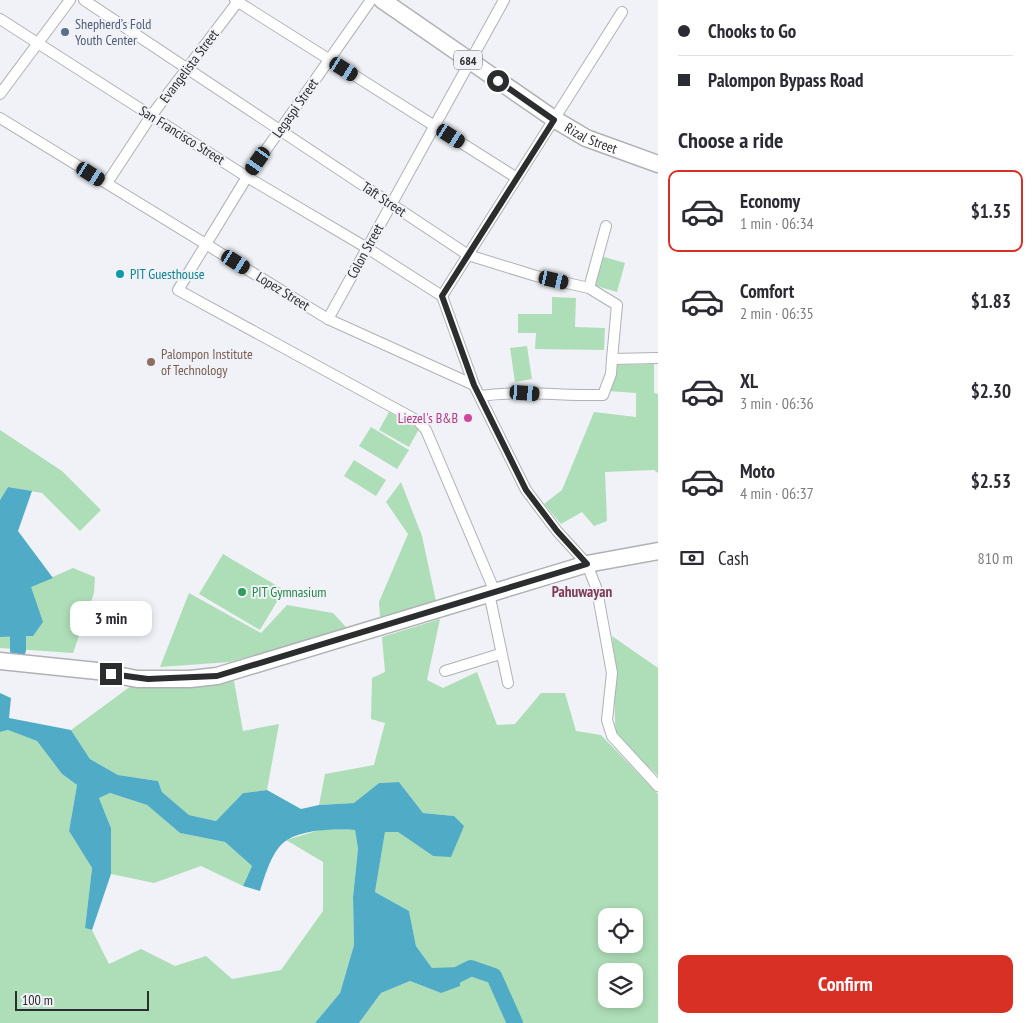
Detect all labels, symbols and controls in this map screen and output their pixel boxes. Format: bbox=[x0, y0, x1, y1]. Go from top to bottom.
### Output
place label: Shepherd’s Fold Youth Center bbox=[75, 15, 151, 49]
text: Chooks to Go bbox=[708, 19, 796, 43]
marker: Shepherd’s Fold Youth Center bbox=[59, 26, 71, 38]
street label: Evangelista Street bbox=[155, 26, 223, 106]
road number: 684 bbox=[454, 50, 482, 70]
car bbox=[327, 55, 360, 83]
text: Palompon Bypass Road bbox=[708, 68, 864, 92]
route start bbox=[487, 70, 509, 92]
street label: Legaspi Street bbox=[268, 75, 322, 141]
street label: San Francisco Street bbox=[136, 102, 228, 169]
street label: Rizal Street bbox=[561, 118, 620, 158]
car bbox=[434, 122, 467, 150]
text: Choose a ride bbox=[678, 126, 783, 154]
car bbox=[243, 144, 272, 178]
car bbox=[74, 160, 107, 188]
street label: Taft Street bbox=[358, 178, 410, 220]
icon: car bbox=[680, 189, 725, 234]
text: Economy bbox=[740, 189, 800, 213]
text: $1.35 bbox=[971, 199, 1011, 223]
text: 1 min · 06:34 bbox=[740, 213, 814, 233]
street label: Colon Street bbox=[343, 221, 387, 281]
car bbox=[219, 248, 252, 276]
place label: PIT Guesthouse bbox=[130, 265, 205, 283]
marker: PIT Guesthouse bbox=[114, 268, 126, 280]
street label: Lopez Street bbox=[253, 268, 313, 315]
car bbox=[537, 269, 570, 291]
icon: car bbox=[680, 279, 725, 324]
text: Comfort bbox=[740, 279, 794, 303]
text: $1.83 bbox=[971, 289, 1011, 313]
text: 2 min · 06:35 bbox=[740, 303, 814, 323]
place label: Palompon Institute of Technology bbox=[161, 345, 253, 379]
marker: Palompon Institute of Technology bbox=[145, 356, 157, 368]
icon: car bbox=[680, 369, 725, 414]
text: XL bbox=[740, 369, 758, 393]
text: $2.30 bbox=[971, 379, 1011, 403]
car bbox=[509, 384, 540, 402]
text: 3 min · 06:36 bbox=[740, 393, 814, 413]
place label: Liezel's B&B bbox=[398, 409, 458, 427]
marker: Liezel's B&B bbox=[462, 412, 474, 424]
icon: car bbox=[680, 459, 725, 504]
text: Moto bbox=[740, 459, 775, 483]
text: $2.53 bbox=[971, 469, 1011, 493]
text: 4 min · 06:37 bbox=[740, 483, 814, 503]
icon: cash bbox=[678, 544, 706, 572]
text: Cash bbox=[718, 546, 749, 570]
text: 810 m bbox=[978, 548, 1013, 568]
district label: Pahuwayan bbox=[552, 582, 613, 601]
place label: PIT Gymnasium bbox=[252, 583, 326, 601]
marker: PIT Gymnasium bbox=[236, 586, 248, 598]
callout: 3 min bbox=[70, 602, 152, 636]
text: 3 min bbox=[95, 608, 127, 628]
route end bbox=[100, 663, 122, 685]
map controls bbox=[598, 908, 643, 1008]
button: locate bbox=[598, 908, 643, 953]
button: Confirm bbox=[678, 955, 1013, 1013]
button: layers bbox=[598, 963, 643, 1008]
scale bar bbox=[15, 988, 149, 1011]
text: 100 m bbox=[22, 991, 53, 1009]

